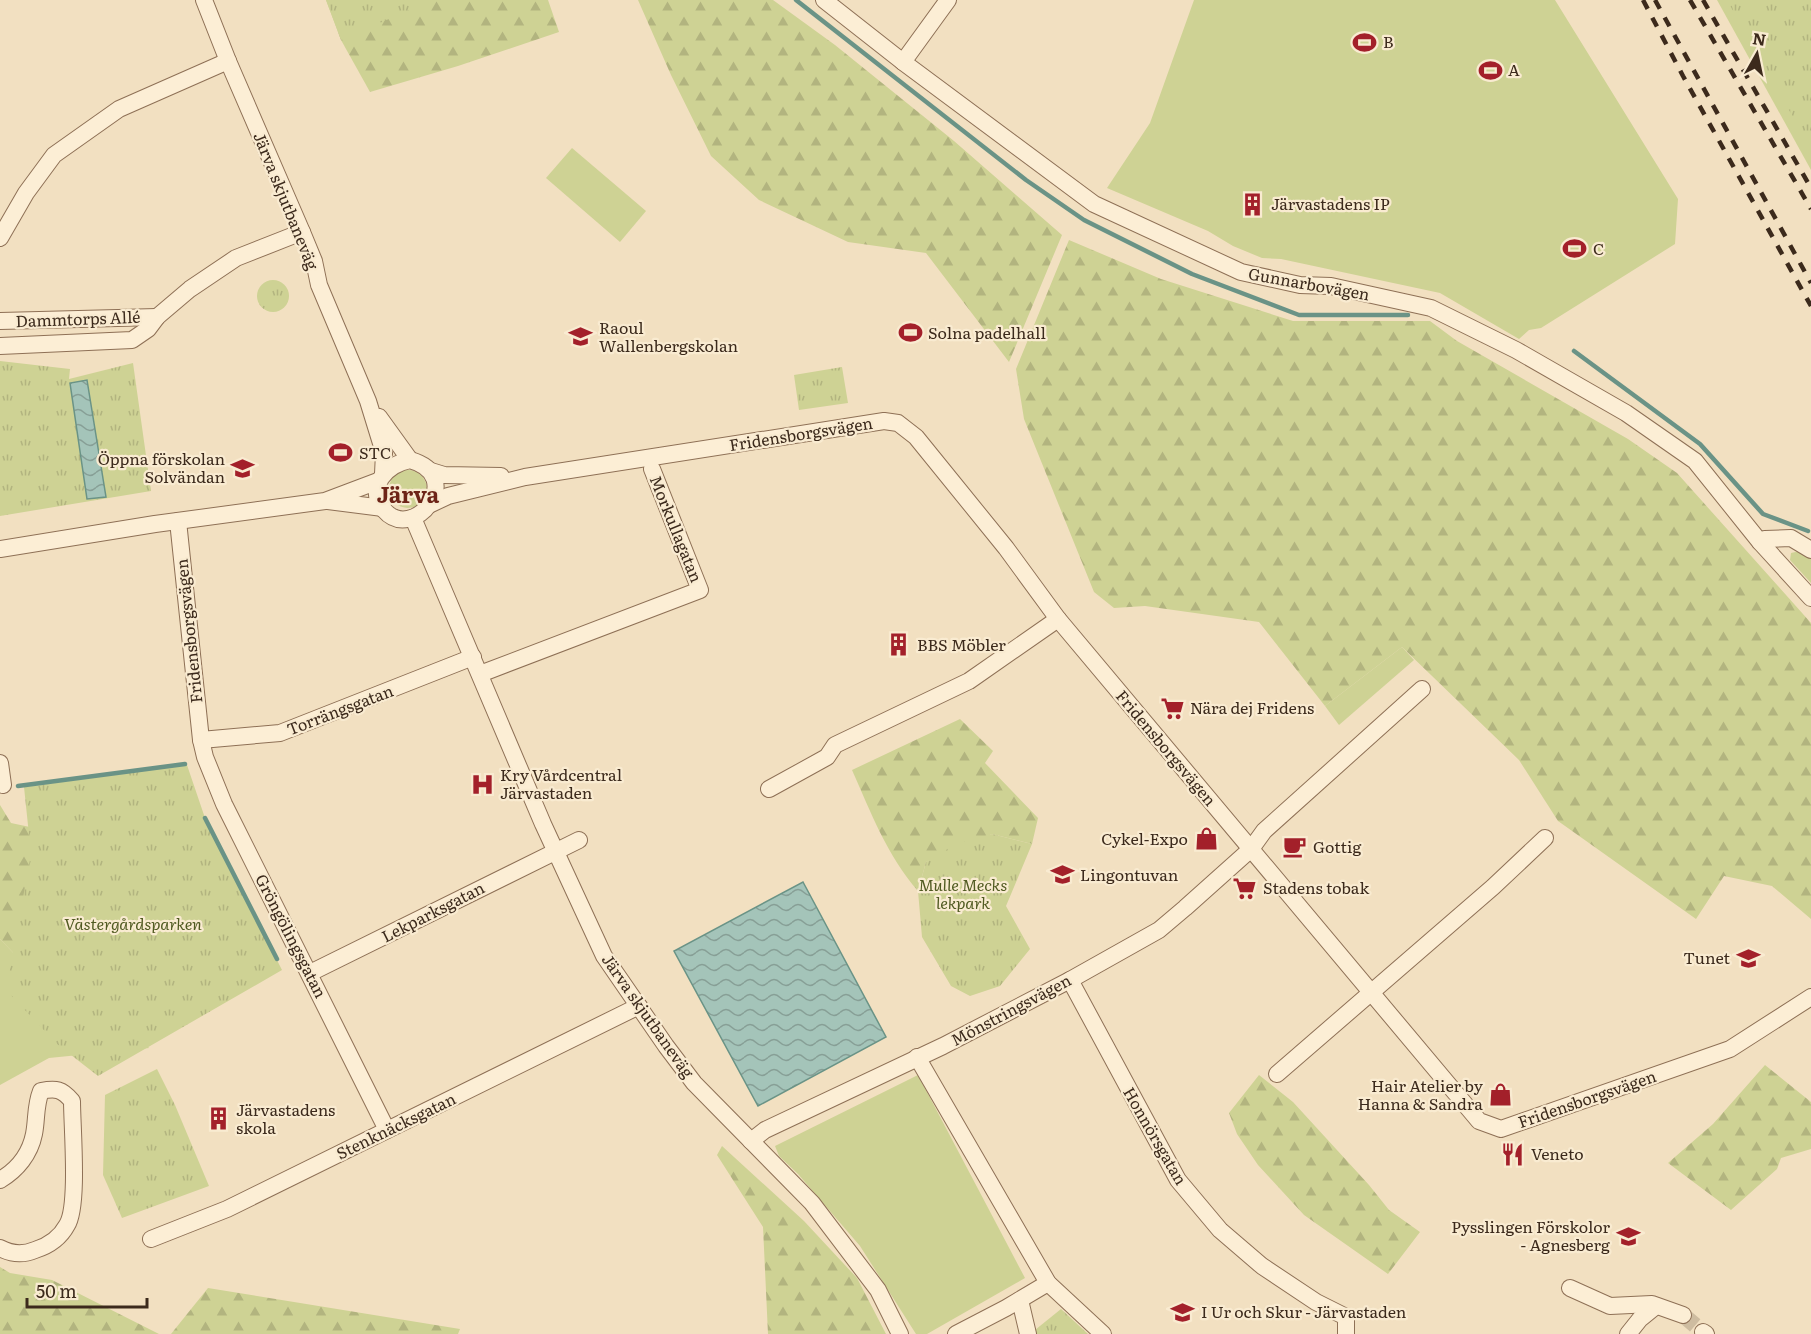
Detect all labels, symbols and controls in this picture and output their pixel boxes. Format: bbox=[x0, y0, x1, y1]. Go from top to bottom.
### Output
north arrow bbox=[1727, 24, 1787, 84]
text: N bbox=[1751, 25, 1768, 51]
sports icon: B bbox=[1352, 29, 1378, 55]
place label: B bbox=[1383, 29, 1394, 53]
sports icon: A bbox=[1477, 57, 1503, 83]
place label: A bbox=[1508, 57, 1520, 81]
street label: Järva skjutbaneväg bbox=[248, 128, 326, 273]
building icon: Järvastadens IP bbox=[1240, 191, 1266, 217]
place label: Järvastadens IP bbox=[1271, 191, 1390, 215]
sports icon: C bbox=[1562, 236, 1588, 262]
place label: C bbox=[1593, 236, 1604, 260]
street label: Gunnarbovägen bbox=[1247, 261, 1372, 306]
street label: Dammtorps Allé bbox=[15, 304, 141, 332]
place label: Raoul Wallenbergskolan bbox=[599, 315, 738, 357]
sports icon: Solna padelhall bbox=[897, 320, 923, 346]
place label: Solna padelhall bbox=[928, 320, 1046, 344]
school or university icon: Raoul Wallenbergskolan bbox=[568, 324, 594, 350]
street label: Fridensborgsvägen bbox=[727, 410, 875, 456]
sports icon: STC bbox=[328, 440, 354, 466]
place label: STC bbox=[359, 440, 391, 464]
place label: Öppna förskolan Solvändan bbox=[98, 446, 225, 488]
school or university icon: Öppna förskolan Solvändan bbox=[230, 455, 256, 481]
street label: Morkullagatan bbox=[645, 471, 709, 586]
district label: Järva bbox=[377, 477, 440, 510]
street label: Fridensborgsvägen bbox=[168, 557, 208, 704]
building icon: BBS Möbler bbox=[886, 632, 912, 658]
place label: BBS Möbler bbox=[917, 632, 1006, 656]
street label: Torrängsgatan bbox=[283, 678, 397, 740]
street label: Fridensborgsvägen bbox=[1111, 684, 1223, 811]
supermarket icon: Nära dej Fridens bbox=[1159, 695, 1185, 721]
place label: Nära dej Fridens bbox=[1190, 695, 1314, 719]
place label: Kry Vårdcentral Järvastaden bbox=[500, 762, 622, 804]
hospital icon: Kry Vårdcentral Järvastaden bbox=[469, 771, 495, 797]
place label: Cykel-Expo bbox=[1101, 826, 1188, 850]
shop icon: Cykel-Expo bbox=[1193, 826, 1219, 852]
cafe icon: Gottig bbox=[1282, 834, 1308, 860]
place label: Gottig bbox=[1313, 834, 1361, 858]
school or university icon: Lingontuvan bbox=[1049, 862, 1075, 888]
place label: Lingontuvan bbox=[1080, 862, 1179, 886]
street label: Gröngölingsgatan bbox=[250, 869, 334, 1002]
park label: Mulle Mecks lekpark bbox=[919, 872, 1007, 914]
street label: Lekparksgatan bbox=[377, 875, 489, 947]
supermarket icon: Stadens tobak bbox=[1232, 875, 1258, 901]
place label: Stadens tobak bbox=[1263, 875, 1369, 899]
park label: Västergårdsparken bbox=[64, 911, 202, 935]
place label: Tunet bbox=[1683, 945, 1731, 969]
school or university icon: Tunet bbox=[1735, 945, 1761, 971]
street label: Järva skjutbaneväg bbox=[597, 948, 701, 1082]
street label: Mönstringsvägen bbox=[946, 967, 1075, 1051]
street label: Fridensborgsvägen bbox=[1514, 1063, 1659, 1133]
place label: Hair Atelier by Hanna & Sandra bbox=[1358, 1073, 1484, 1115]
street label: Honnörsgatan bbox=[1118, 1082, 1194, 1189]
shop icon: Hair Atelier by Hanna & Sandra bbox=[1488, 1082, 1514, 1108]
street label: Stenknäcksgatan bbox=[332, 1086, 460, 1164]
place label: Järvastadens skola bbox=[236, 1097, 335, 1139]
building icon: Järvastadens skola bbox=[205, 1106, 231, 1132]
restaurant icon: Veneto bbox=[1500, 1141, 1526, 1167]
place label: Veneto bbox=[1531, 1141, 1584, 1165]
place label: Pysslingen Förskolor - Agnesberg bbox=[1451, 1214, 1610, 1256]
school or university icon: Pysslingen Förskolor - Agnesberg bbox=[1615, 1223, 1641, 1249]
scale bar bbox=[27, 1271, 147, 1309]
text: 50 m bbox=[36, 1277, 77, 1304]
school or university icon: I Ur och Skur - Järvastaden bbox=[1170, 1299, 1196, 1325]
place label: I Ur och Skur - Järvastaden bbox=[1201, 1299, 1407, 1323]

